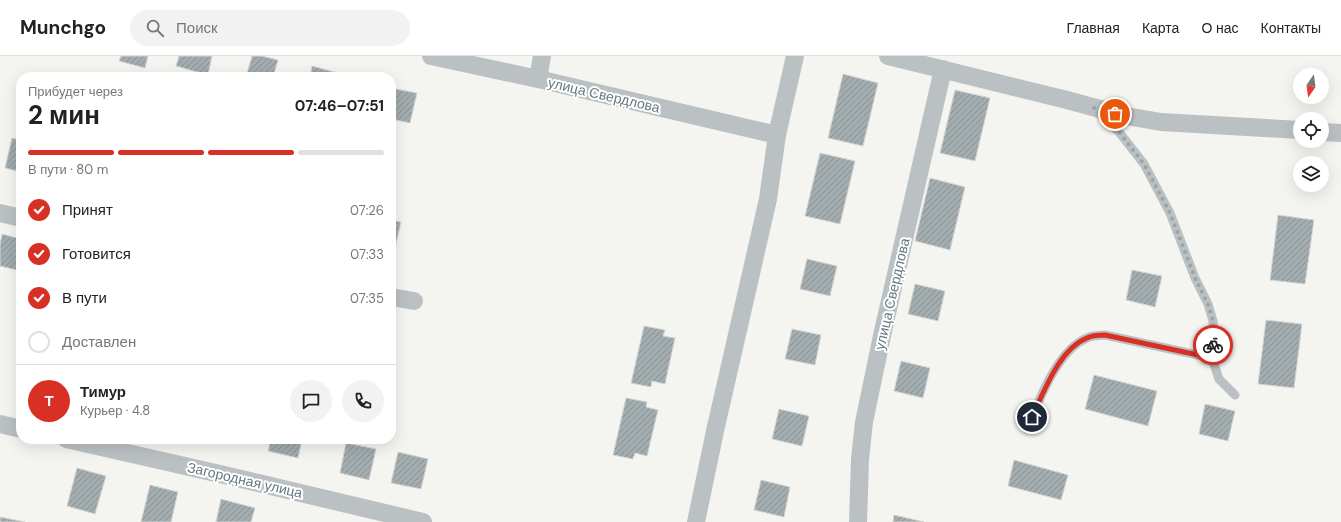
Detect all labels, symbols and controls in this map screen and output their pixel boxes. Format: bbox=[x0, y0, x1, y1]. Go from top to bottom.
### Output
search box bbox=[130, 10, 410, 46]
text: Munchgo bbox=[20, 15, 106, 40]
icon: search bbox=[144, 17, 166, 39]
text: Поиск bbox=[176, 18, 218, 38]
text: Главная bbox=[1067, 19, 1120, 37]
text: Карта bbox=[1142, 19, 1179, 37]
text: О нас bbox=[1201, 19, 1239, 37]
text: Контакты bbox=[1261, 19, 1321, 37]
north arrow bbox=[1293, 68, 1329, 104]
map controls bbox=[1293, 68, 1329, 192]
street label: улица Свердлова bbox=[546, 73, 662, 117]
text: Прибудет через bbox=[28, 83, 123, 100]
text: 07:46–07:51 bbox=[295, 96, 384, 116]
pin bbox=[1098, 97, 1132, 131]
text: 2 мин bbox=[28, 98, 100, 132]
icon: bag bbox=[1104, 103, 1126, 125]
button: locate bbox=[1293, 112, 1329, 148]
button: layers bbox=[1293, 156, 1329, 192]
text: В пути · 80 m bbox=[28, 161, 108, 178]
icon: check bbox=[28, 199, 50, 221]
text: Принят bbox=[62, 200, 113, 220]
text: 07:26 bbox=[350, 202, 384, 219]
street label: улица Свердлова bbox=[870, 236, 914, 352]
icon: check bbox=[28, 243, 50, 265]
text: Готовится bbox=[62, 244, 131, 264]
text: 07:33 bbox=[350, 246, 384, 263]
icon: check bbox=[28, 287, 50, 309]
text: В пути bbox=[62, 288, 107, 308]
text: 07:35 bbox=[350, 290, 384, 307]
courier bbox=[1193, 325, 1233, 365]
text: Доставлен bbox=[62, 332, 136, 352]
icon: bike bbox=[1202, 334, 1224, 356]
button: chat bbox=[290, 380, 332, 422]
button: phone bbox=[342, 380, 384, 422]
text: Тимур bbox=[80, 382, 126, 402]
text: Т bbox=[44, 391, 54, 411]
pin bbox=[1015, 400, 1049, 434]
text: Курьер · 4.8 bbox=[80, 402, 150, 419]
icon: home bbox=[1021, 406, 1043, 428]
street label: Загородная улица bbox=[186, 458, 305, 502]

